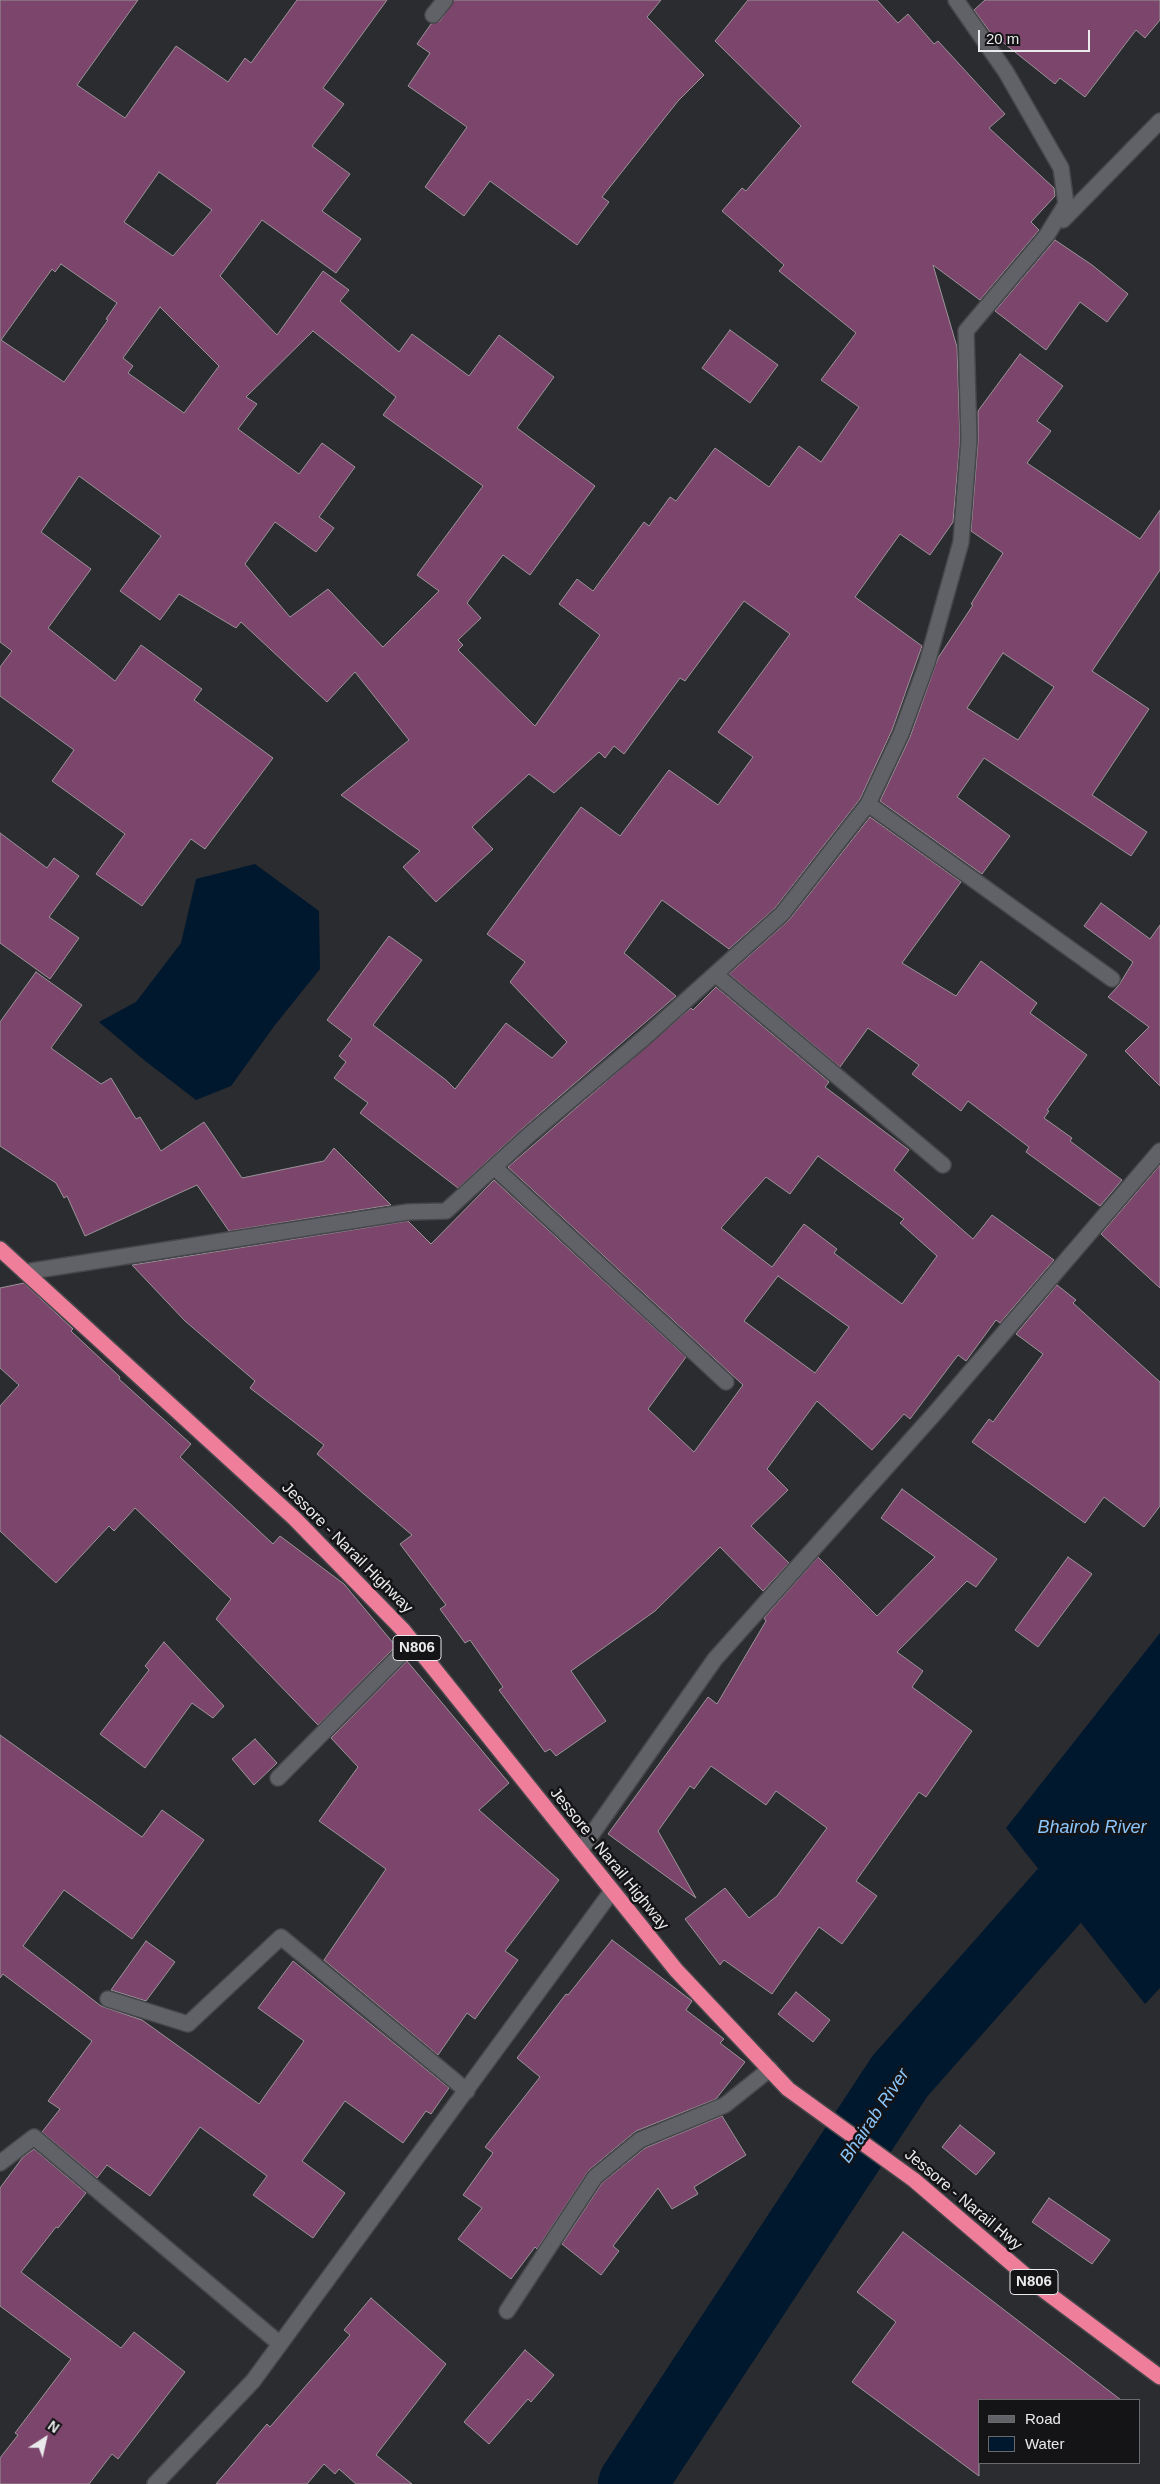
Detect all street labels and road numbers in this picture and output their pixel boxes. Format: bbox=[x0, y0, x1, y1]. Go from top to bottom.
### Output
street label: Jessore - Narail Highway bbox=[277, 1478, 417, 1618]
road number: N806 bbox=[393, 1636, 441, 1660]
street label: Jessore - Narail Highway bbox=[546, 1784, 672, 1934]
street label: Jessore - Narail Hwy bbox=[900, 2145, 1026, 2255]
road number: N806 bbox=[1010, 2270, 1058, 2294]

